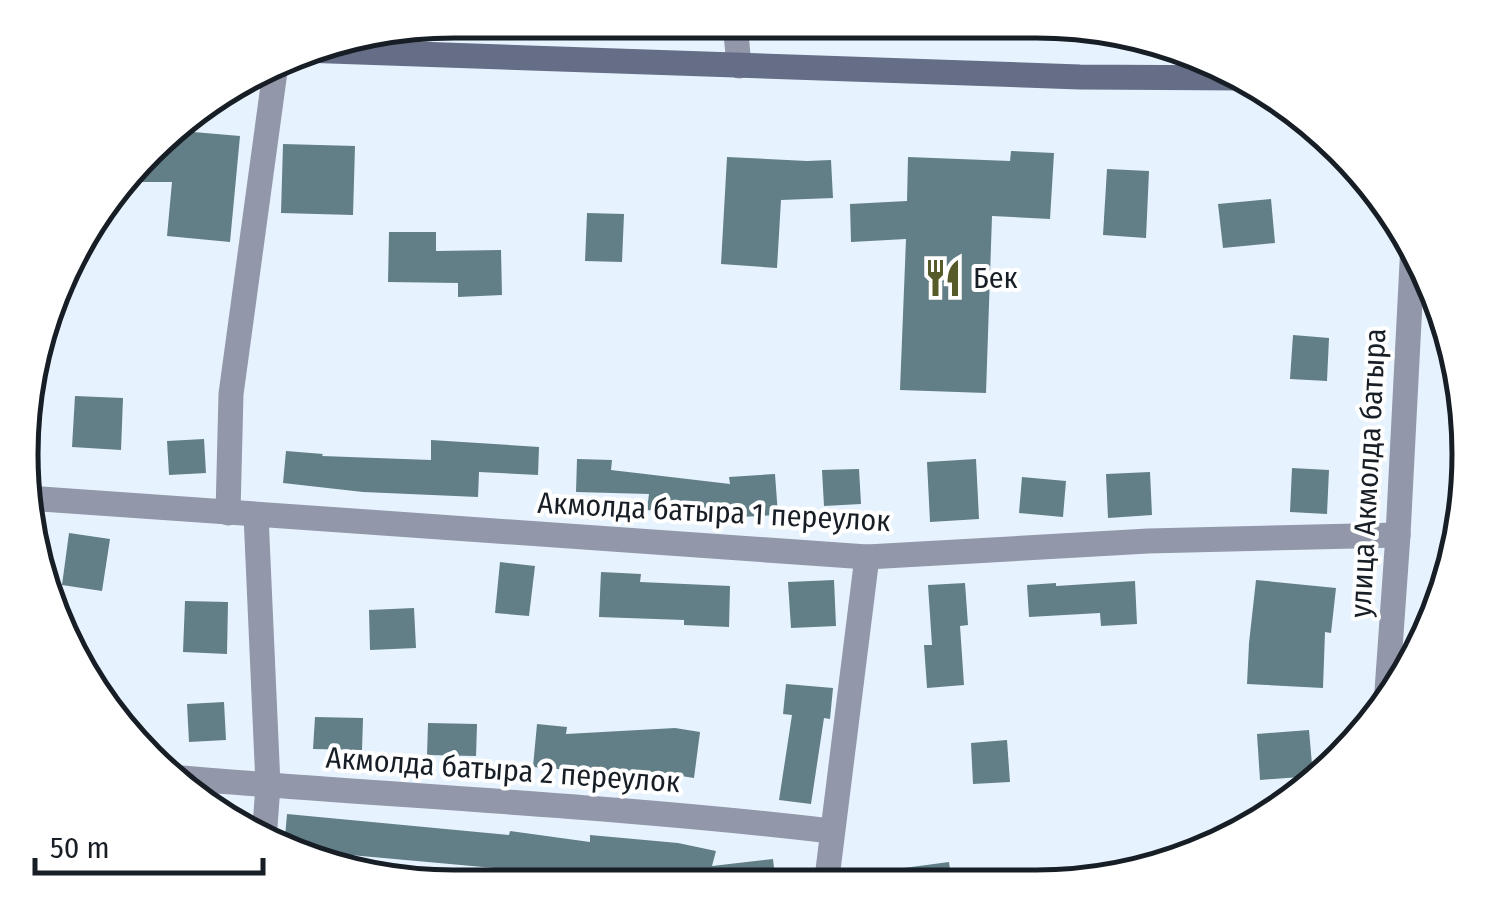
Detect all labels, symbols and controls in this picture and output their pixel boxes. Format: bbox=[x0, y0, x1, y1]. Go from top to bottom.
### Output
restaurant icon: Бек bbox=[922, 257, 964, 299]
place label: Бек bbox=[973, 260, 1018, 296]
street label: улица Акмолда батыра bbox=[1342, 327, 1394, 619]
street label: Акмолда батыра 1 переулок bbox=[537, 485, 891, 539]
street label: Акмолда батыра 2 переулок bbox=[325, 740, 681, 800]
scale bar bbox=[35, 813, 262, 875]
text: 50 m bbox=[50, 830, 110, 866]

